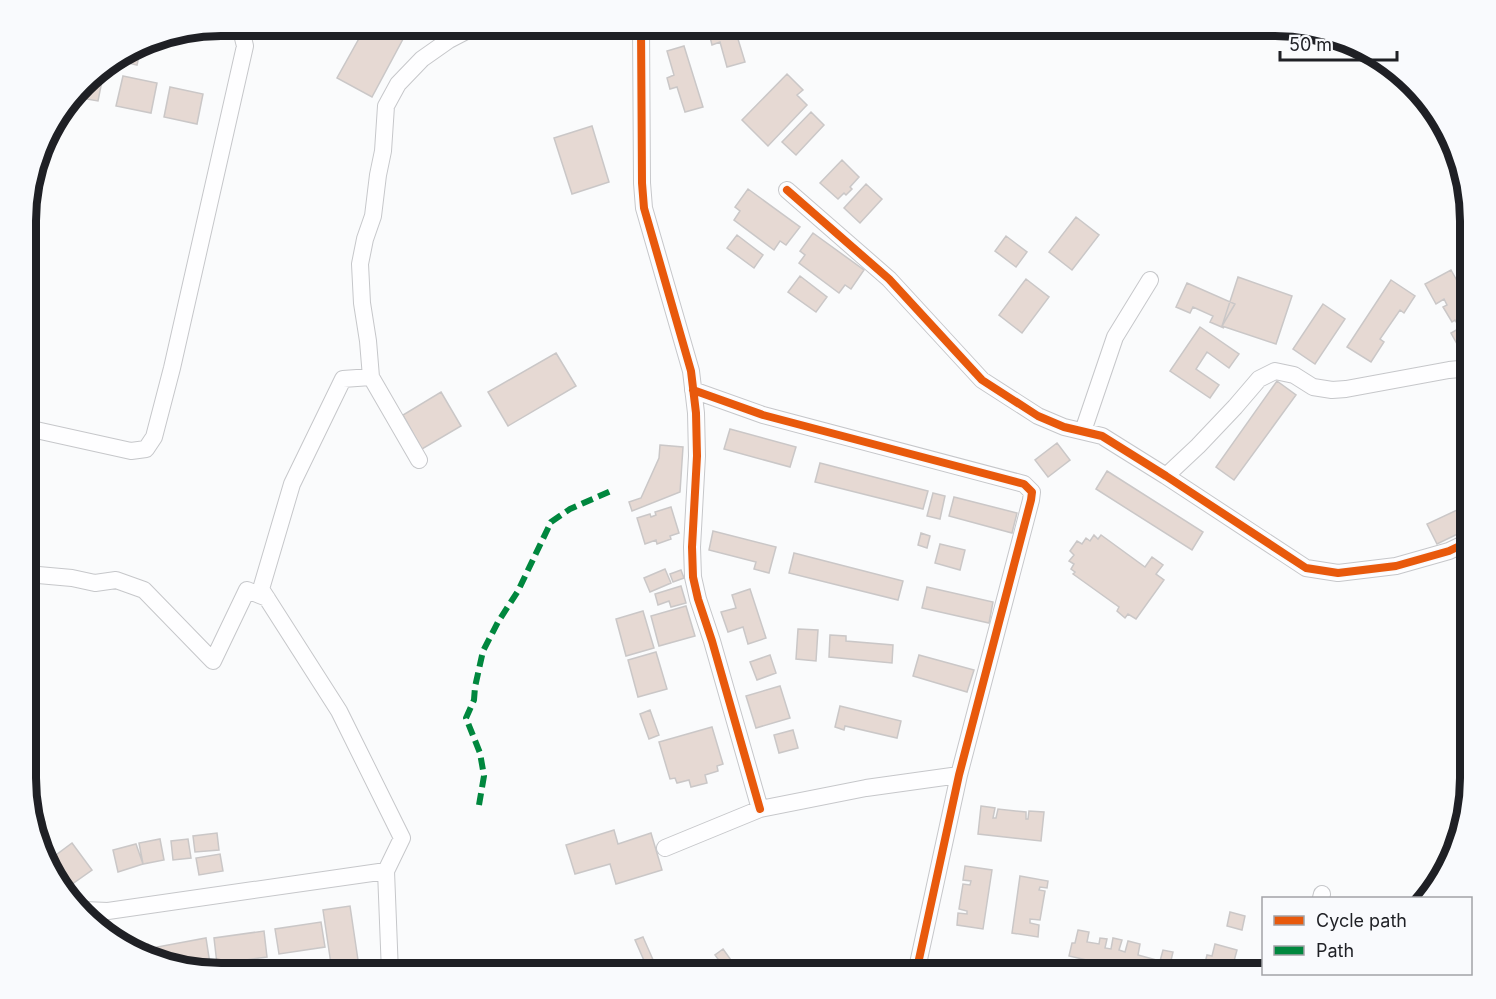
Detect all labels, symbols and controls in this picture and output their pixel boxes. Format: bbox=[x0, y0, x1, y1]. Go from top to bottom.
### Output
scale bar bbox=[1280, 24, 1397, 62]
text: 50 m bbox=[1289, 34, 1332, 55]
legend bbox=[1262, 897, 1472, 975]
text: Cycle path bbox=[1316, 910, 1407, 931]
text: Path bbox=[1316, 940, 1354, 961]

